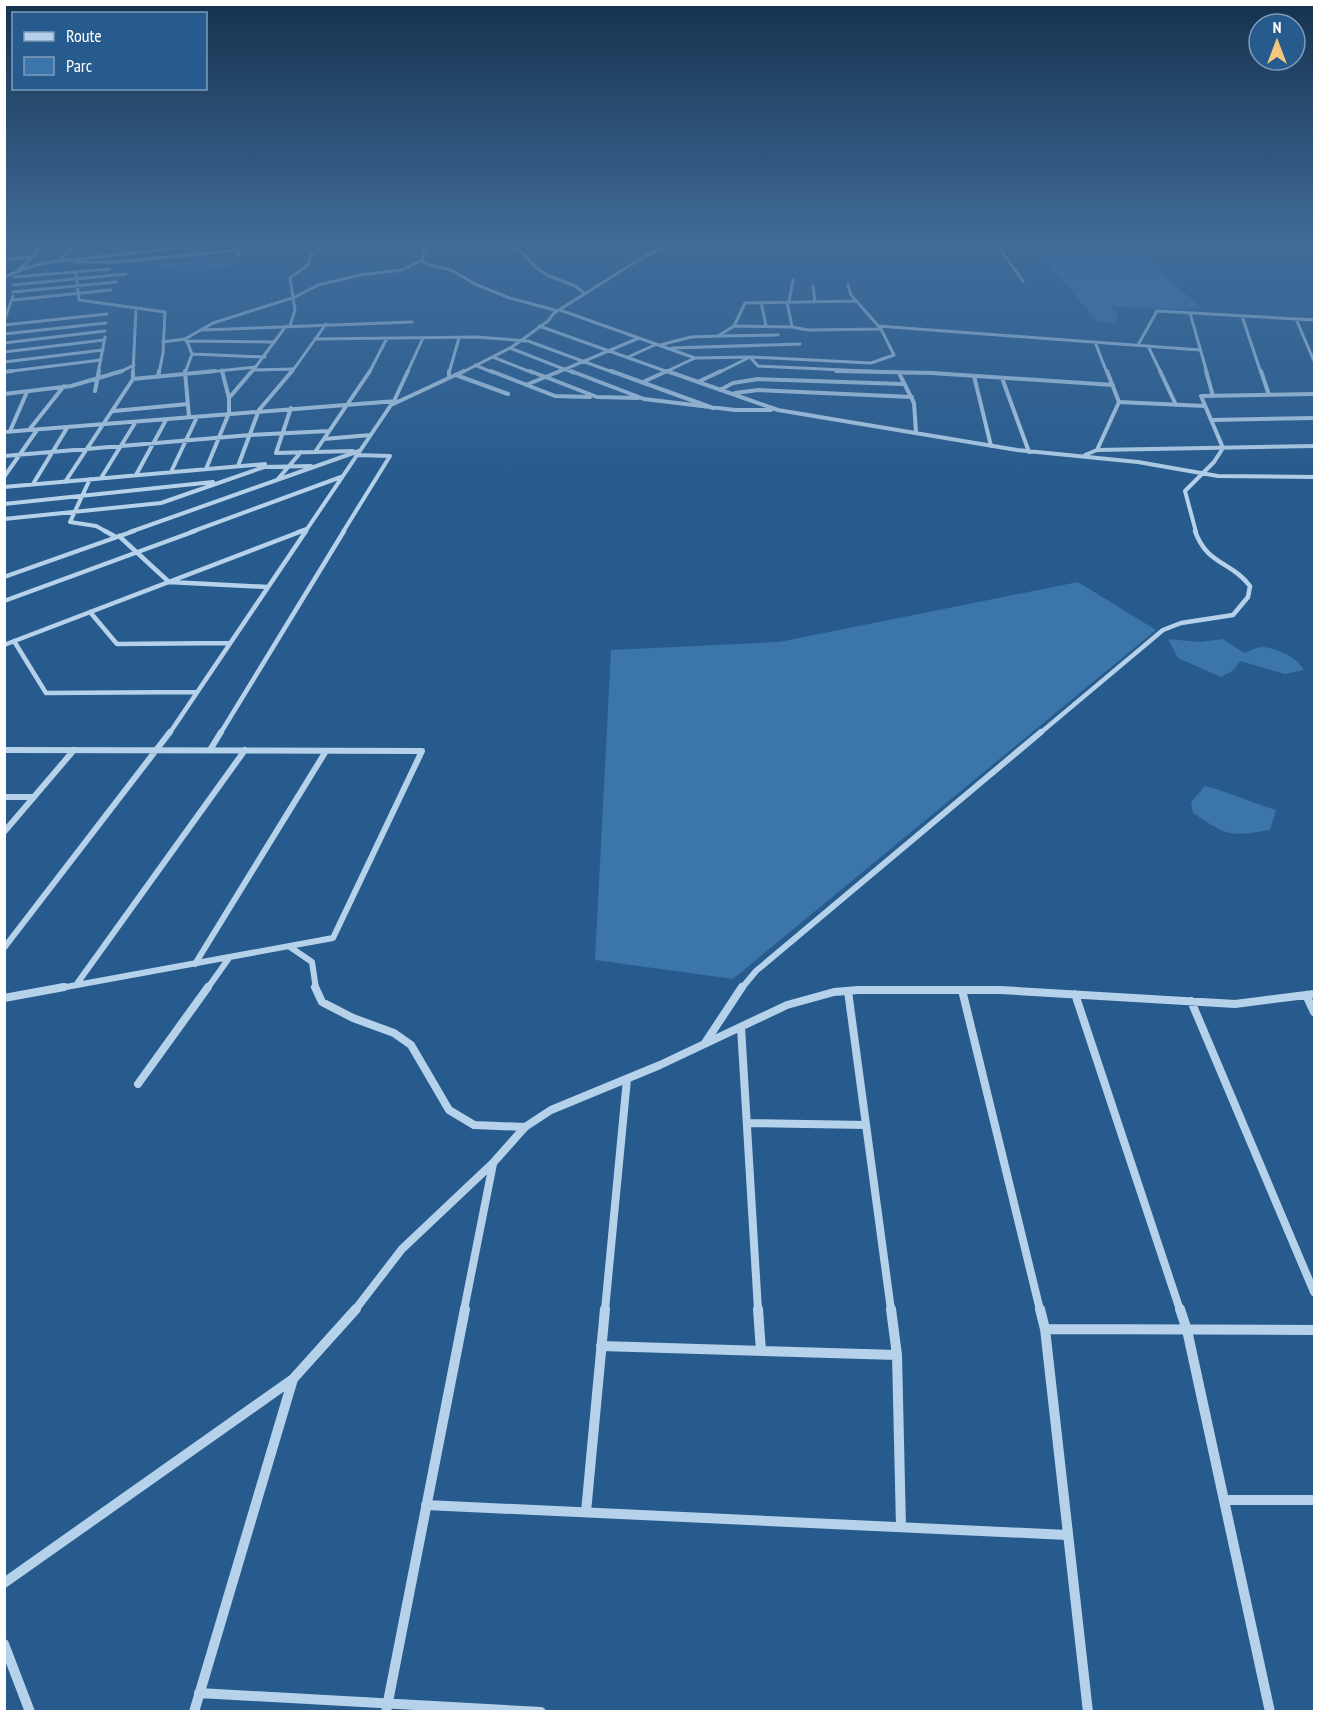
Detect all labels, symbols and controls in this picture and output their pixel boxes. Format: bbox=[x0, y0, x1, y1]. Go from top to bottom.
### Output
legend bbox=[12, 12, 207, 90]
north arrow bbox=[1247, 12, 1307, 72]
text: N bbox=[1273, 17, 1281, 37]
text: Route bbox=[66, 24, 102, 47]
text: Parc bbox=[66, 54, 93, 77]

